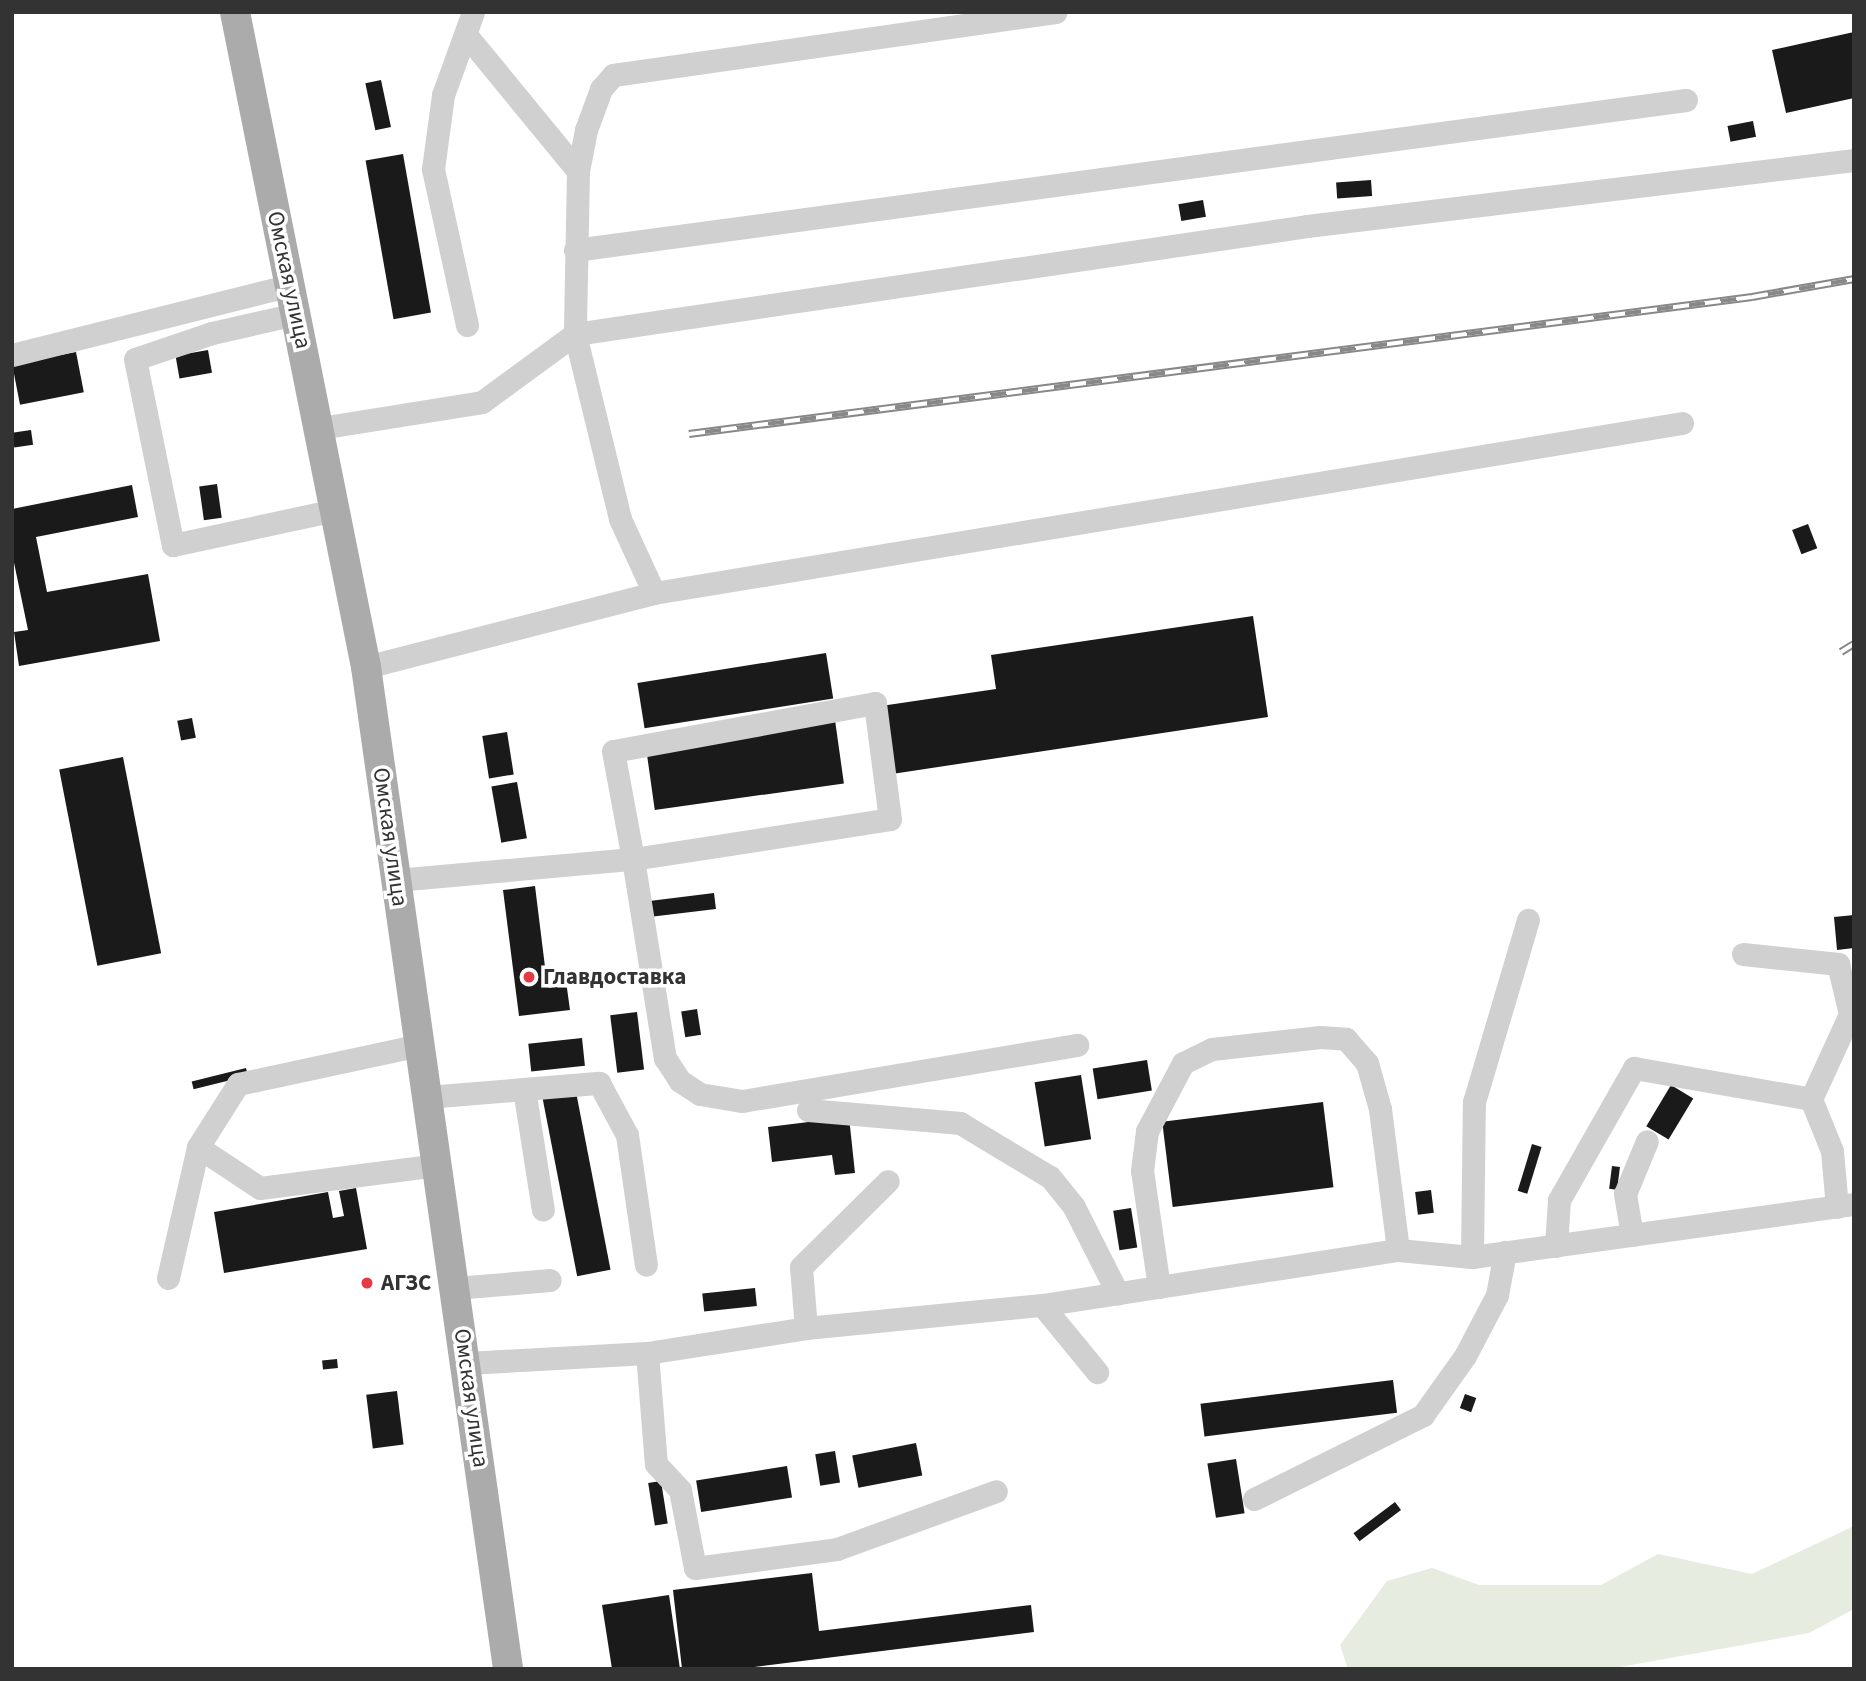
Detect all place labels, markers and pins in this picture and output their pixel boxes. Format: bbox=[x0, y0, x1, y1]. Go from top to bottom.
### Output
place label: Главдоставка bbox=[543, 963, 686, 991]
marker: Главдоставка bbox=[521, 969, 537, 985]
place label: АГЗС bbox=[381, 1269, 431, 1297]
marker: АГЗС bbox=[359, 1275, 375, 1291]

